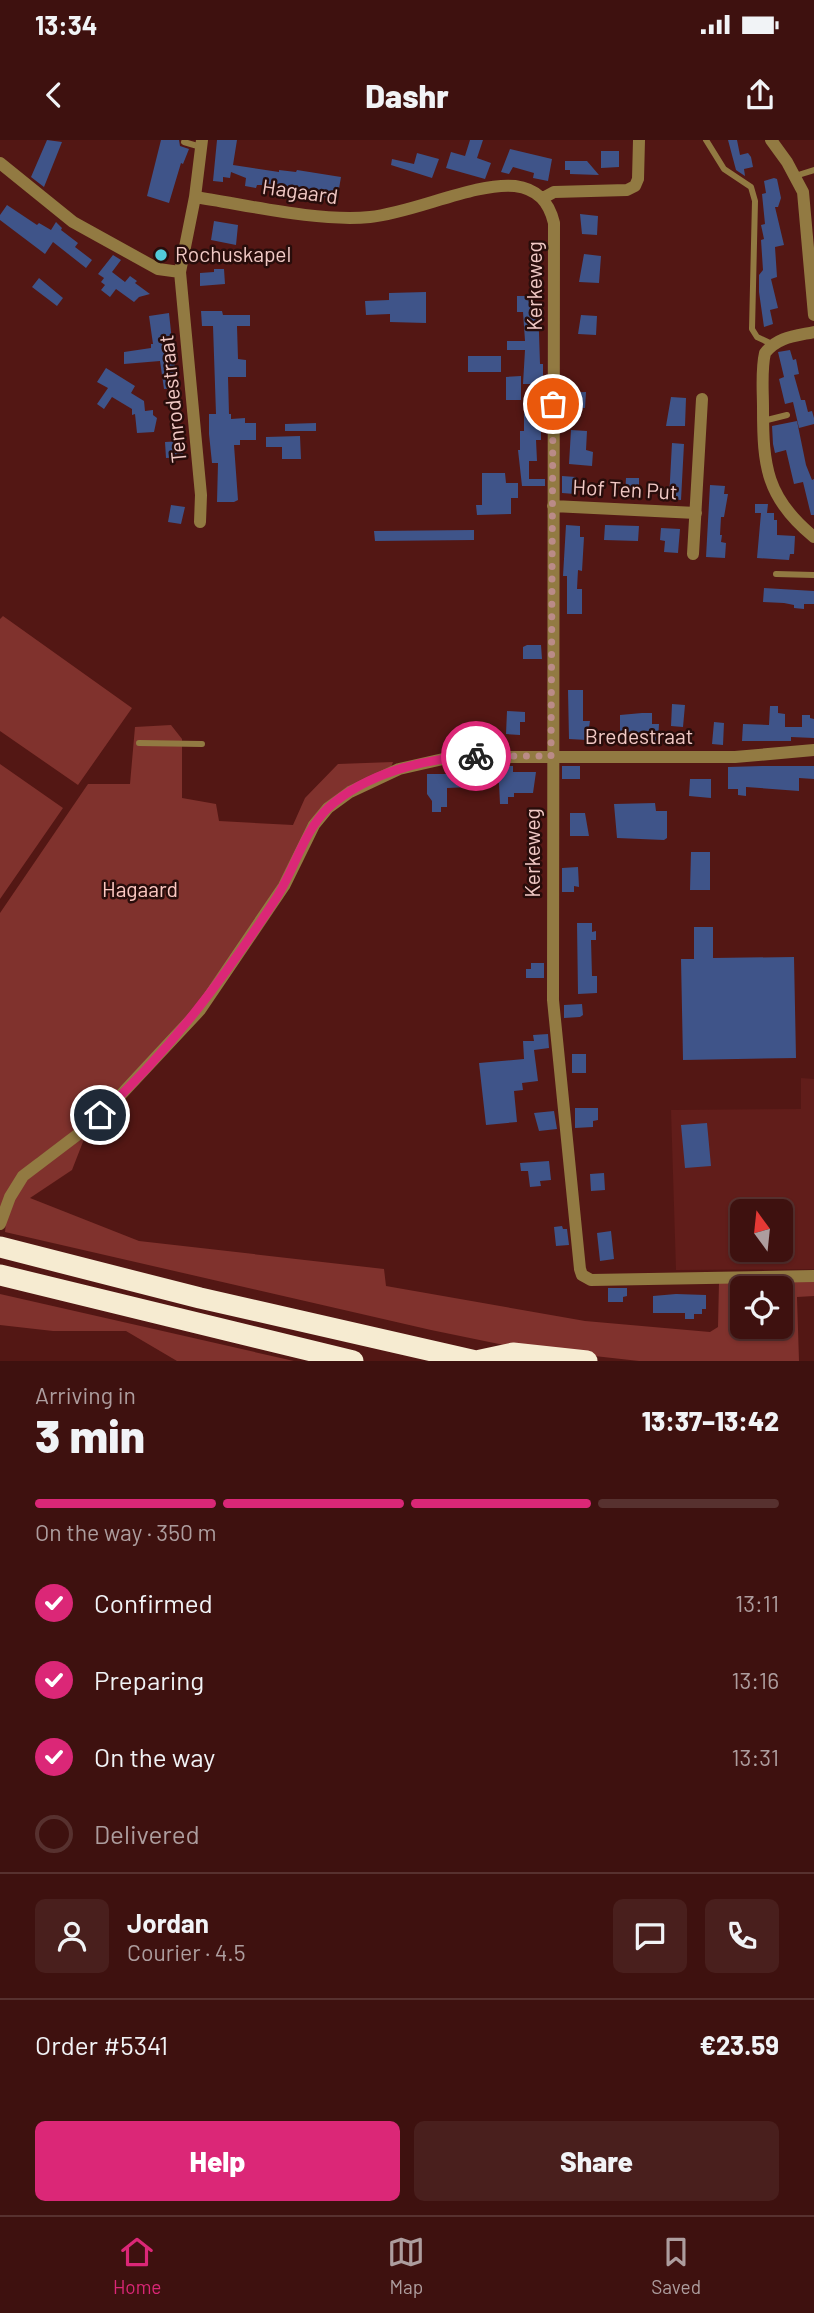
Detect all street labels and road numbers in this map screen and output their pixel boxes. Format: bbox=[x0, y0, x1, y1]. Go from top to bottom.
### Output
street label: Hagaard bbox=[261, 173, 340, 208]
street label: Kerkeweg bbox=[521, 241, 546, 331]
street label: Tenrodestraat bbox=[152, 334, 191, 465]
street label: Hof Ten Put bbox=[572, 473, 678, 504]
street label: Bredestraat bbox=[585, 723, 693, 748]
street label: Kerkeweg bbox=[519, 808, 544, 898]

